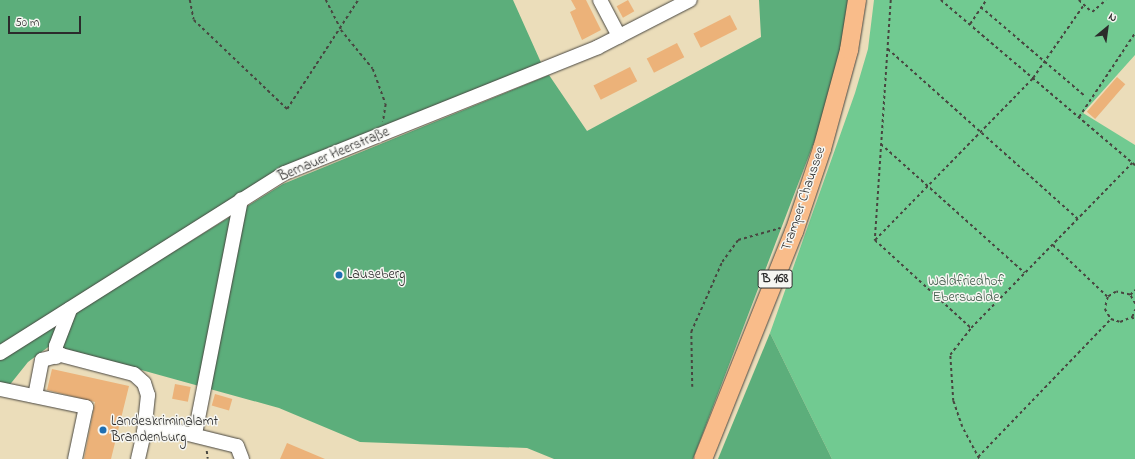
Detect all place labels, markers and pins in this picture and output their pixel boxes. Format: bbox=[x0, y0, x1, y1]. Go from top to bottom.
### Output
place label: Lauseberg bbox=[347, 267, 405, 283]
marker: Lauseberg bbox=[334, 270, 344, 280]
place label: Landeskriminalamt Brandenburg bbox=[111, 414, 218, 446]
marker: Landeskriminalamt Brandenburg bbox=[98, 425, 108, 435]

